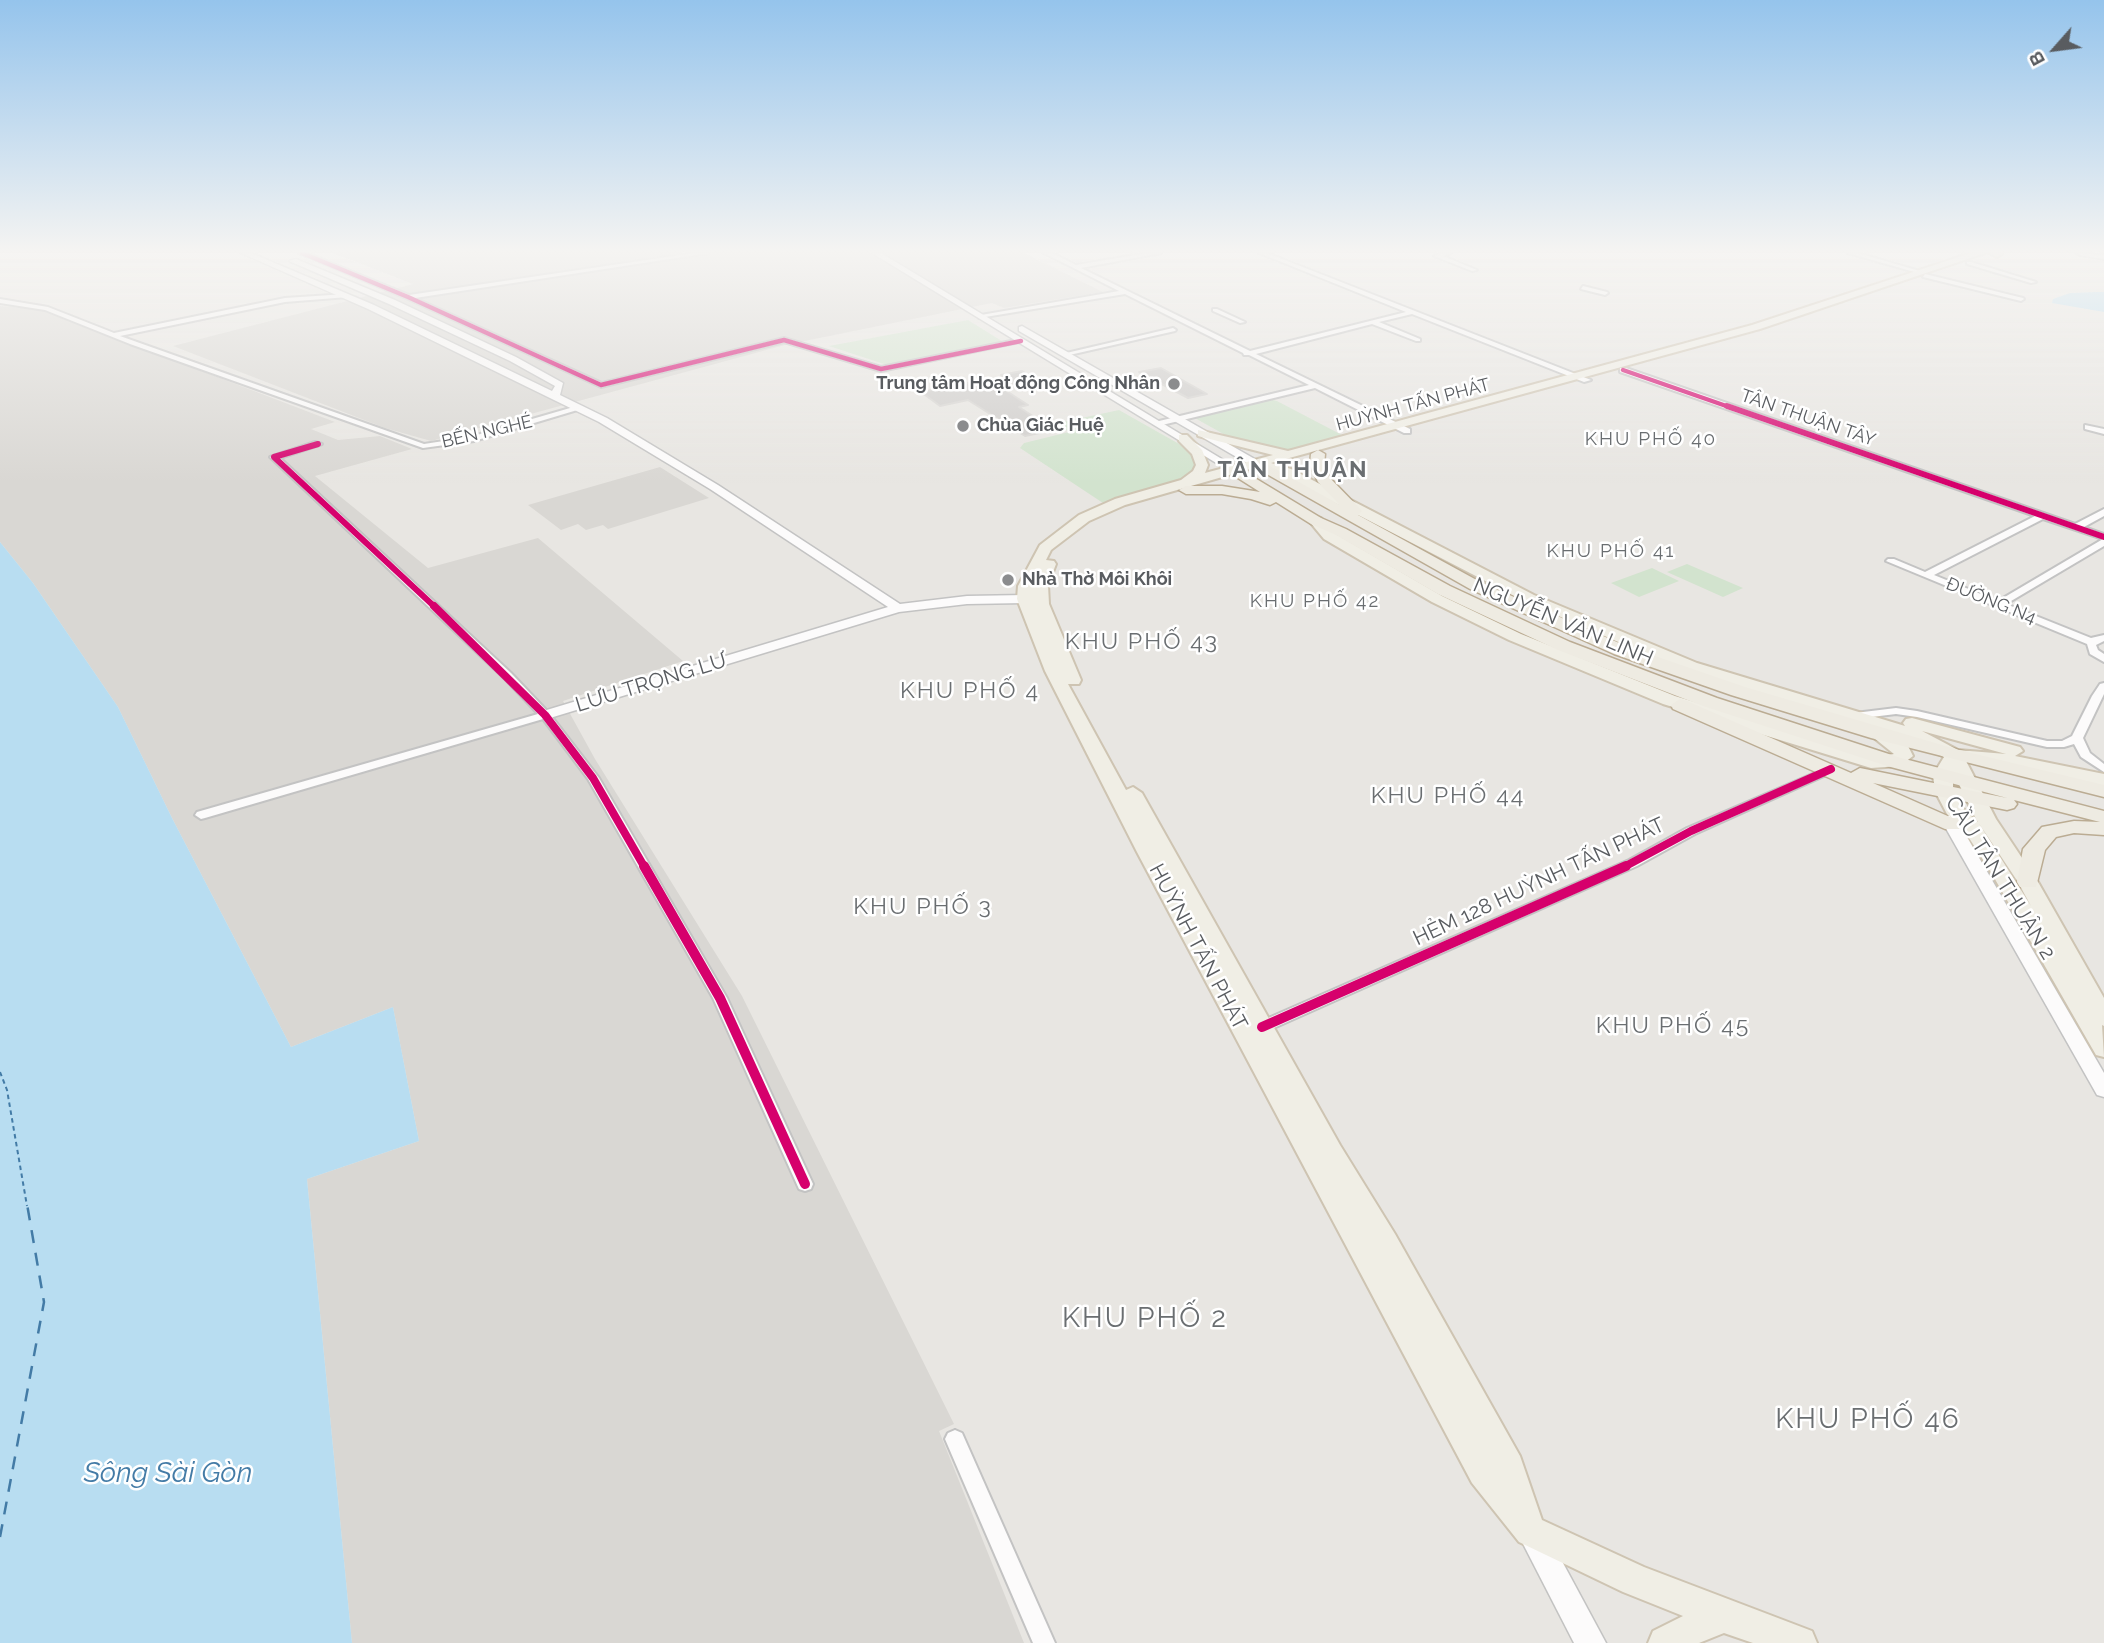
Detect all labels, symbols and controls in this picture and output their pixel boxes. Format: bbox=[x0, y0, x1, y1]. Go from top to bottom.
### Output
north arrow bbox=[2020, 14, 2090, 84]
text: B bbox=[2024, 48, 2049, 70]
place label: Trung tâm Hoạt động Công Nhân bbox=[876, 373, 1160, 395]
street label: HUỲNH TẤN PHÁT bbox=[1334, 374, 1492, 436]
marker: Trung tâm Hoạt động Công Nhân bbox=[1166, 376, 1182, 392]
street label: TÂN THUẬN TÂY bbox=[1738, 385, 1878, 451]
street label: BẾN NGHÉ bbox=[440, 411, 534, 453]
place label: Chùa Giác Huệ bbox=[977, 415, 1104, 437]
marker: Chùa Giác Huệ bbox=[955, 418, 971, 434]
district label: KHU PHỐ 40 bbox=[1586, 428, 1716, 450]
district label: TÂN THUẬN bbox=[1219, 456, 1367, 484]
district label: KHU PHỐ 41 bbox=[1548, 540, 1674, 562]
place label: Nhà Thờ Môi Khôi bbox=[1022, 569, 1172, 591]
marker: Nhà Thờ Môi Khôi bbox=[1000, 572, 1016, 588]
street label: NGUYỄN VĂN LINH bbox=[1469, 573, 1657, 671]
street label: ĐƯỜNG N4 bbox=[1943, 573, 2039, 629]
district label: KHU PHỐ 42 bbox=[1251, 590, 1379, 612]
district label: KHU PHỐ 43 bbox=[1066, 628, 1218, 656]
street label: LƯU TRỌNG LƯ bbox=[573, 648, 729, 718]
district label: KHU PHỐ 4 bbox=[901, 677, 1039, 705]
district label: KHU PHỐ 44 bbox=[1372, 782, 1524, 810]
street label: CẦU TÂN THUẬN 2 bbox=[1940, 792, 2060, 964]
street label: HẺM 128 HUỲNH TẤN PHÁT bbox=[1409, 813, 1669, 951]
street label: HUỲNH TẤN PHÁT bbox=[1143, 859, 1253, 1035]
district label: KHU PHỐ 3 bbox=[854, 893, 992, 921]
district label: KHU PHỐ 45 bbox=[1597, 1012, 1749, 1040]
district label: KHU PHỐ 2 bbox=[1063, 1302, 1227, 1336]
district label: KHU PHỐ 46 bbox=[1777, 1403, 1959, 1437]
water label: Sông Sài Gòn bbox=[84, 1457, 252, 1491]

